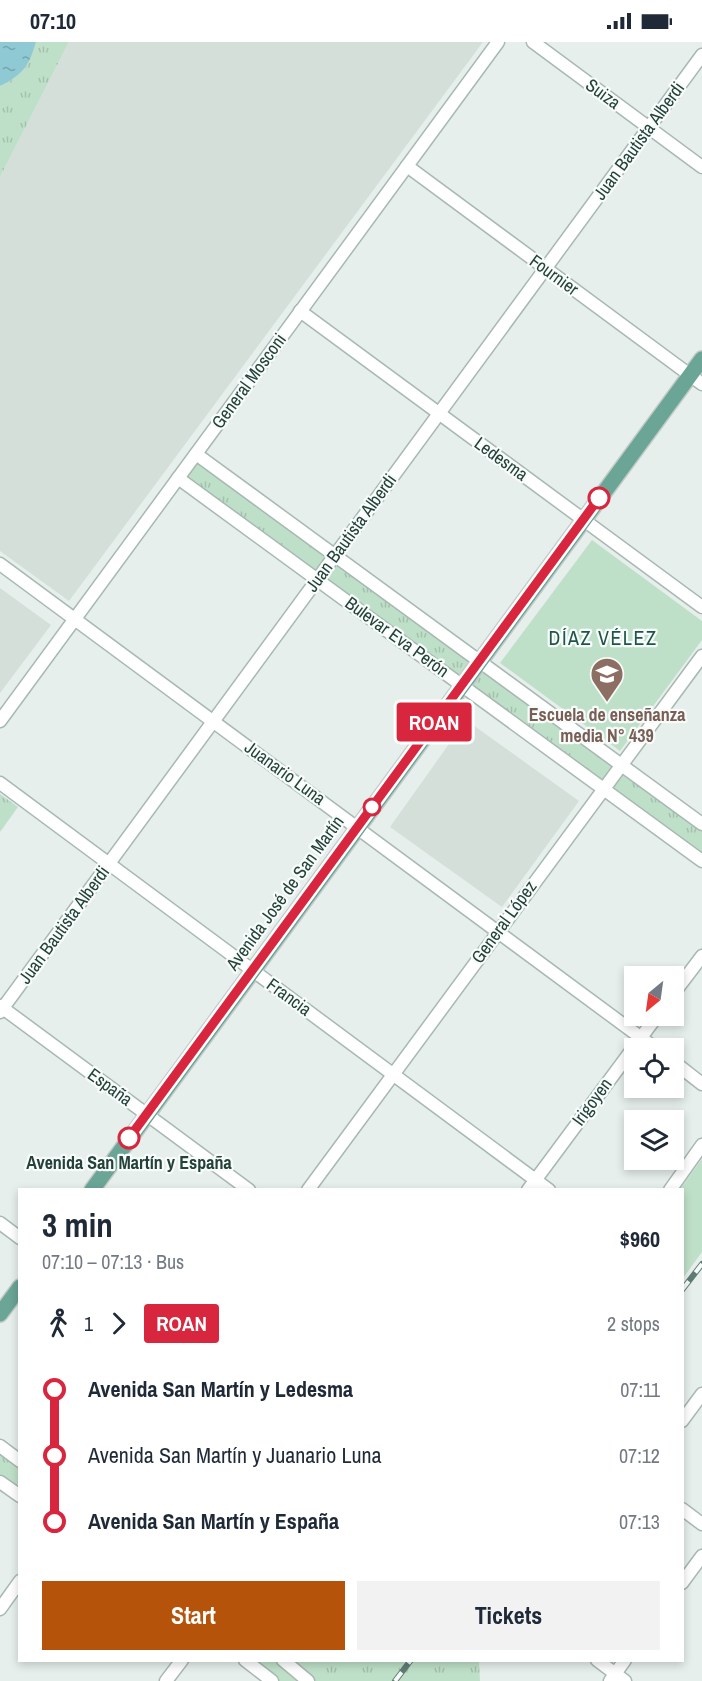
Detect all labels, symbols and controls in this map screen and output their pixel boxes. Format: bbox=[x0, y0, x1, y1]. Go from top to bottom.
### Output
text: 07:10 bbox=[30, 6, 76, 36]
street label: Suiza bbox=[581, 72, 626, 115]
street label: Juan Bautista Alberdi bbox=[587, 77, 690, 205]
street label: Fournier bbox=[525, 248, 584, 301]
street label: General Mosconi bbox=[205, 328, 292, 434]
street label: Ledesma bbox=[469, 431, 533, 487]
street label: Juan Bautista Alberdi bbox=[299, 469, 402, 597]
unlabelled marker bbox=[588, 487, 610, 509]
street label: Bulevar Eva Perón bbox=[340, 590, 454, 683]
district label: DÍAZ VÉLEZ bbox=[549, 624, 657, 651]
school or university icon: Escuela de enseñanza media N° 439 bbox=[589, 656, 625, 703]
line badge: ROAN bbox=[392, 702, 476, 742]
place label: Escuela de enseñanza media N° 439 bbox=[529, 702, 686, 748]
text: ROAN bbox=[409, 708, 459, 737]
street label: Juanario Luna bbox=[240, 735, 331, 810]
unlabelled marker bbox=[363, 798, 381, 816]
street label: Avenida José de San Martín bbox=[219, 810, 349, 976]
street label: Juan Bautista Alberdi bbox=[12, 861, 115, 989]
street label: General López bbox=[465, 875, 542, 968]
north arrow bbox=[624, 966, 684, 1026]
map controls bbox=[624, 966, 684, 1170]
street label: Francia bbox=[262, 972, 317, 1021]
button: locate bbox=[624, 1038, 684, 1098]
street label: España bbox=[83, 1062, 138, 1111]
street label: Irigoyen bbox=[566, 1073, 617, 1131]
button: layers bbox=[624, 1110, 684, 1170]
marker: Avenida San Martín y España bbox=[118, 1127, 140, 1149]
place label: Avenida San Martín y España bbox=[26, 1150, 232, 1175]
text: 3 min bbox=[42, 1203, 113, 1247]
text: $960 bbox=[620, 1224, 660, 1254]
text: 07:10 – 07:13 · Bus bbox=[42, 1248, 184, 1275]
icon: walk bbox=[42, 1307, 75, 1340]
icon: forward bbox=[102, 1307, 135, 1340]
text: ROAN bbox=[156, 1309, 207, 1338]
text: 1 bbox=[84, 1310, 93, 1337]
text: 2 stops bbox=[607, 1310, 660, 1337]
text: Avenida San Martín y Ledesma bbox=[88, 1374, 353, 1404]
text: 07:11 bbox=[620, 1376, 660, 1403]
text: Avenida San Martín y Juanario Luna bbox=[88, 1440, 382, 1470]
text: 07:12 bbox=[619, 1442, 660, 1469]
text: Avenida San Martín y España bbox=[88, 1506, 339, 1536]
text: 07:13 bbox=[619, 1508, 660, 1535]
button: Start bbox=[42, 1581, 345, 1650]
button: Tickets bbox=[357, 1581, 660, 1650]

